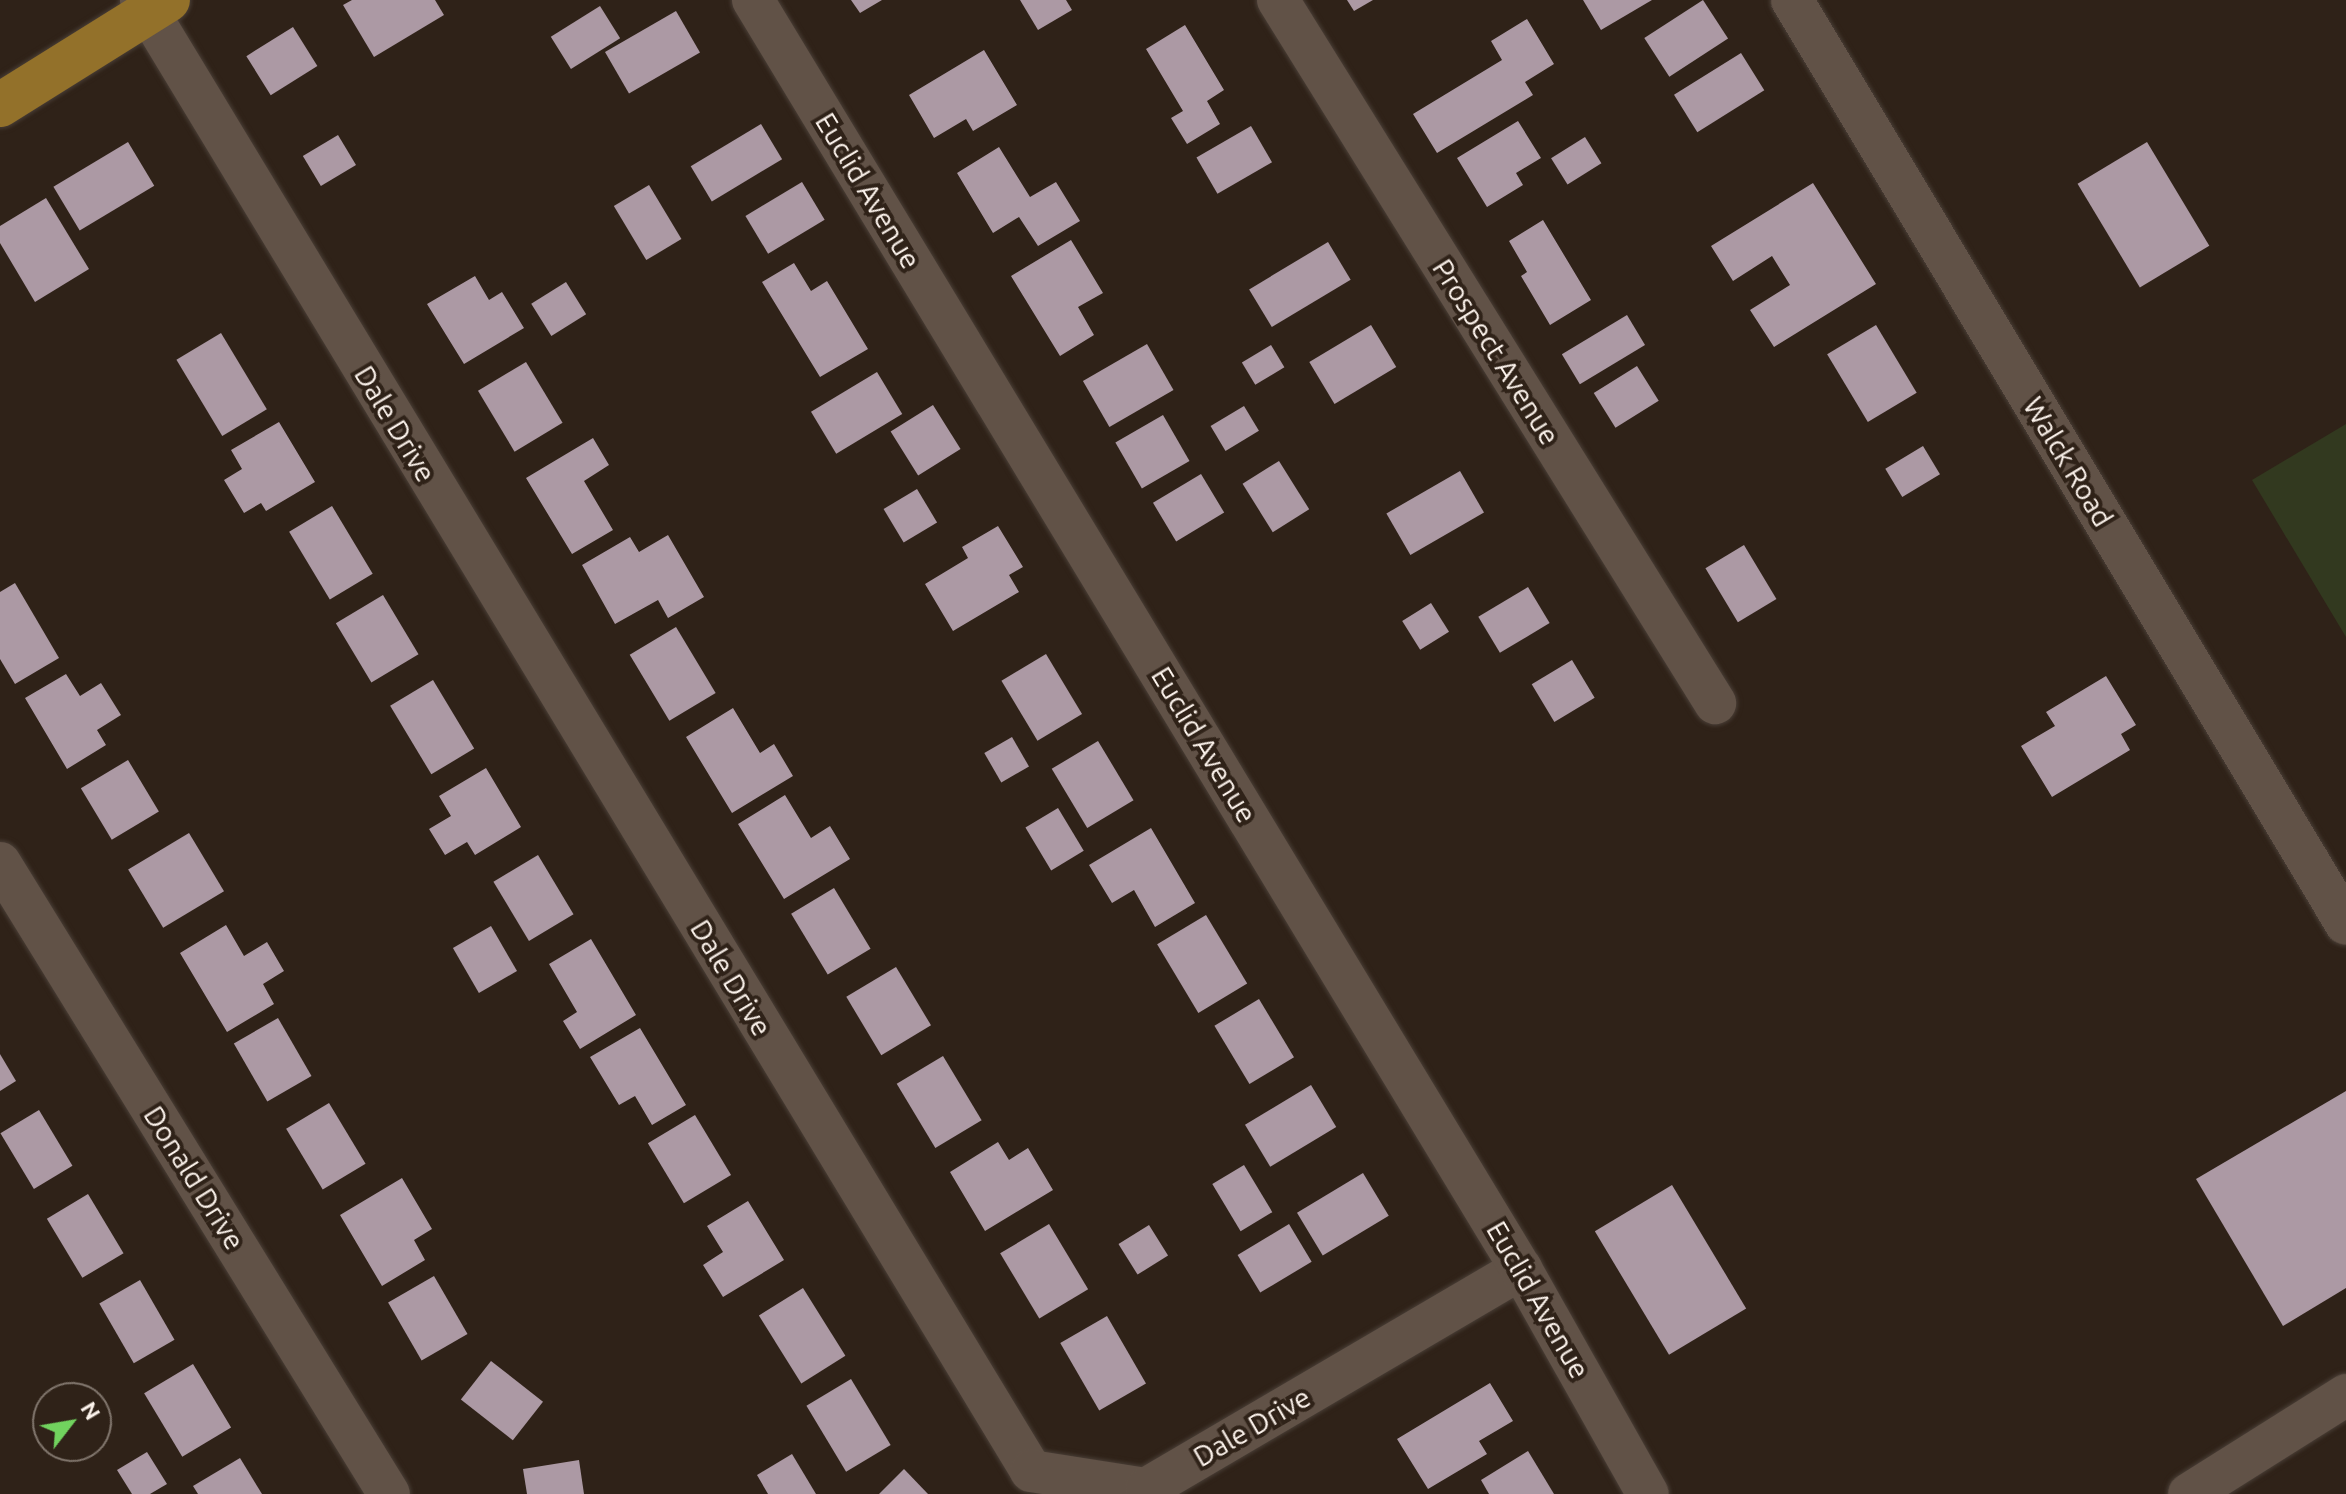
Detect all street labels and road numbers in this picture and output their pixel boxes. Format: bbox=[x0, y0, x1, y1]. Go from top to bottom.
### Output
street label: Euclid Avenue bbox=[808, 107, 928, 275]
street label: Prospect Avenue bbox=[1425, 253, 1567, 451]
street label: Dale Drive bbox=[347, 360, 443, 488]
street label: Walck Road bbox=[2016, 391, 2120, 533]
street label: Euclid Avenue bbox=[1144, 661, 1264, 829]
street label: Dale Drive bbox=[683, 914, 779, 1042]
street label: Donald Drive bbox=[137, 1100, 251, 1256]
street label: Euclid Avenue bbox=[1480, 1215, 1596, 1385]
street label: Dale Drive bbox=[1188, 1380, 1316, 1474]

